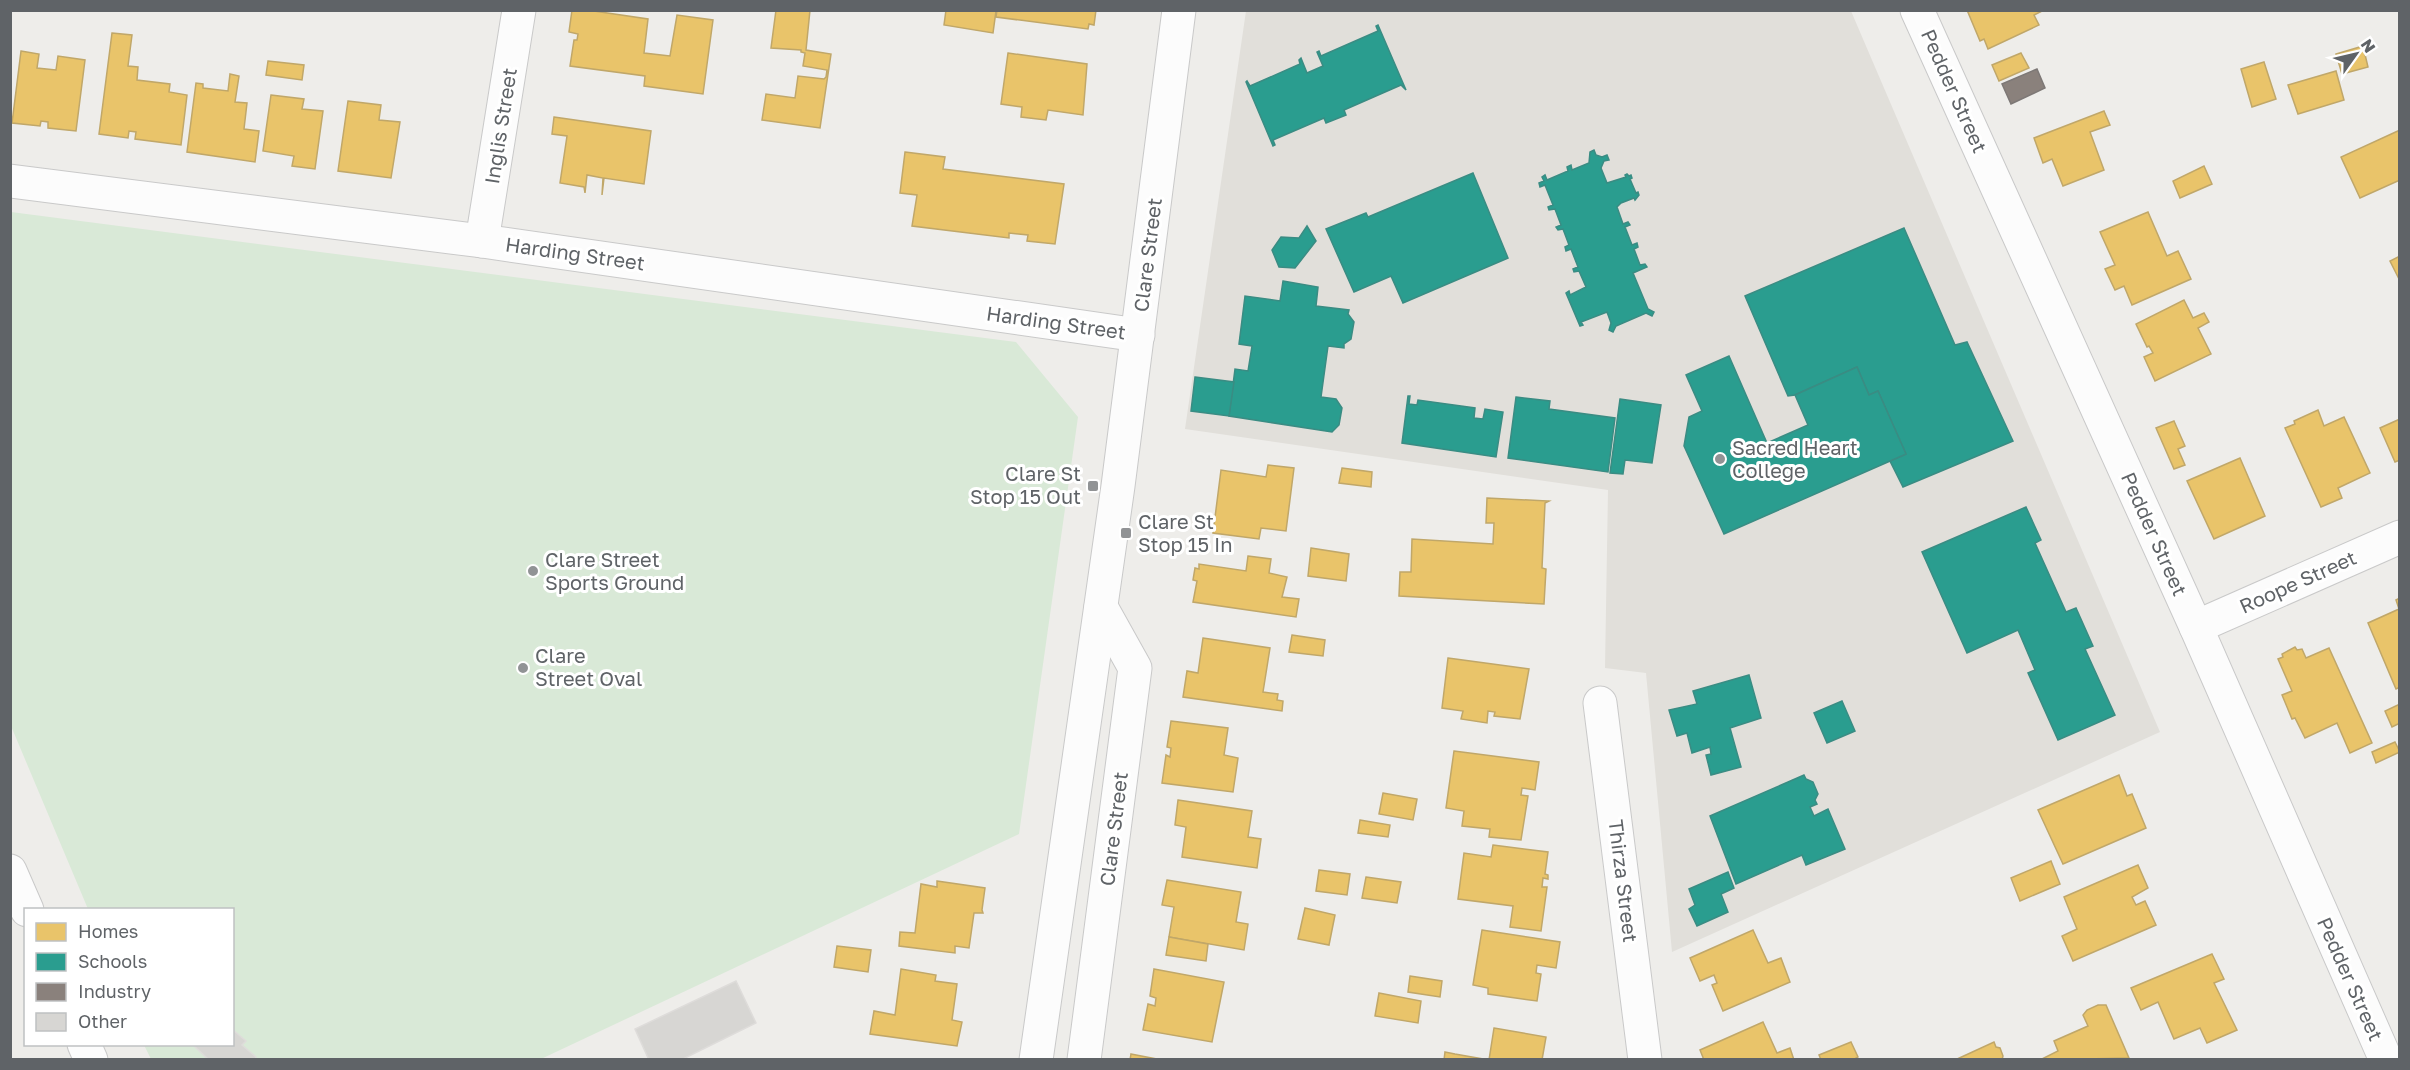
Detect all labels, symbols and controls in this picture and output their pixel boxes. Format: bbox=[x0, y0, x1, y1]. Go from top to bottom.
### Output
north arrow bbox=[2326, 24, 2386, 84]
street label: Pedder Street bbox=[1917, 25, 1993, 156]
text: N bbox=[2357, 35, 2380, 56]
street label: Inglis Street bbox=[479, 66, 521, 186]
street label: Clare Street bbox=[1128, 196, 1166, 313]
street label: Harding Street bbox=[504, 231, 646, 275]
street label: Harding Street bbox=[985, 300, 1127, 344]
place label: Sacred Heart College bbox=[1732, 435, 1858, 482]
marker: Sacred Heart College bbox=[1713, 452, 1727, 466]
place label: Clare St Stop 15 Out bbox=[970, 461, 1081, 508]
street label: Pedder Street bbox=[2117, 468, 2193, 599]
marker: Clare St Stop 15 Out bbox=[1086, 479, 1100, 493]
place label: Clare St Stop 15 In bbox=[1138, 509, 1233, 556]
marker: Clare St Stop 15 In bbox=[1119, 526, 1133, 540]
street label: Roope Street bbox=[2235, 545, 2360, 618]
place label: Clare Street Sports Ground bbox=[545, 547, 684, 594]
marker: Clare Street Sports Ground bbox=[526, 564, 540, 578]
place label: Clare Street Oval bbox=[535, 643, 642, 690]
marker: Clare Street Oval bbox=[516, 661, 530, 675]
street label: Clare Street bbox=[1094, 770, 1132, 887]
street label: Thirza Street bbox=[1605, 818, 1643, 944]
legend bbox=[24, 908, 234, 1046]
street label: Pedder Street bbox=[2313, 913, 2389, 1044]
text: Homes bbox=[78, 920, 138, 942]
text: Schools bbox=[78, 950, 147, 972]
text: Industry bbox=[78, 980, 151, 1002]
text: Other bbox=[78, 1010, 127, 1032]

